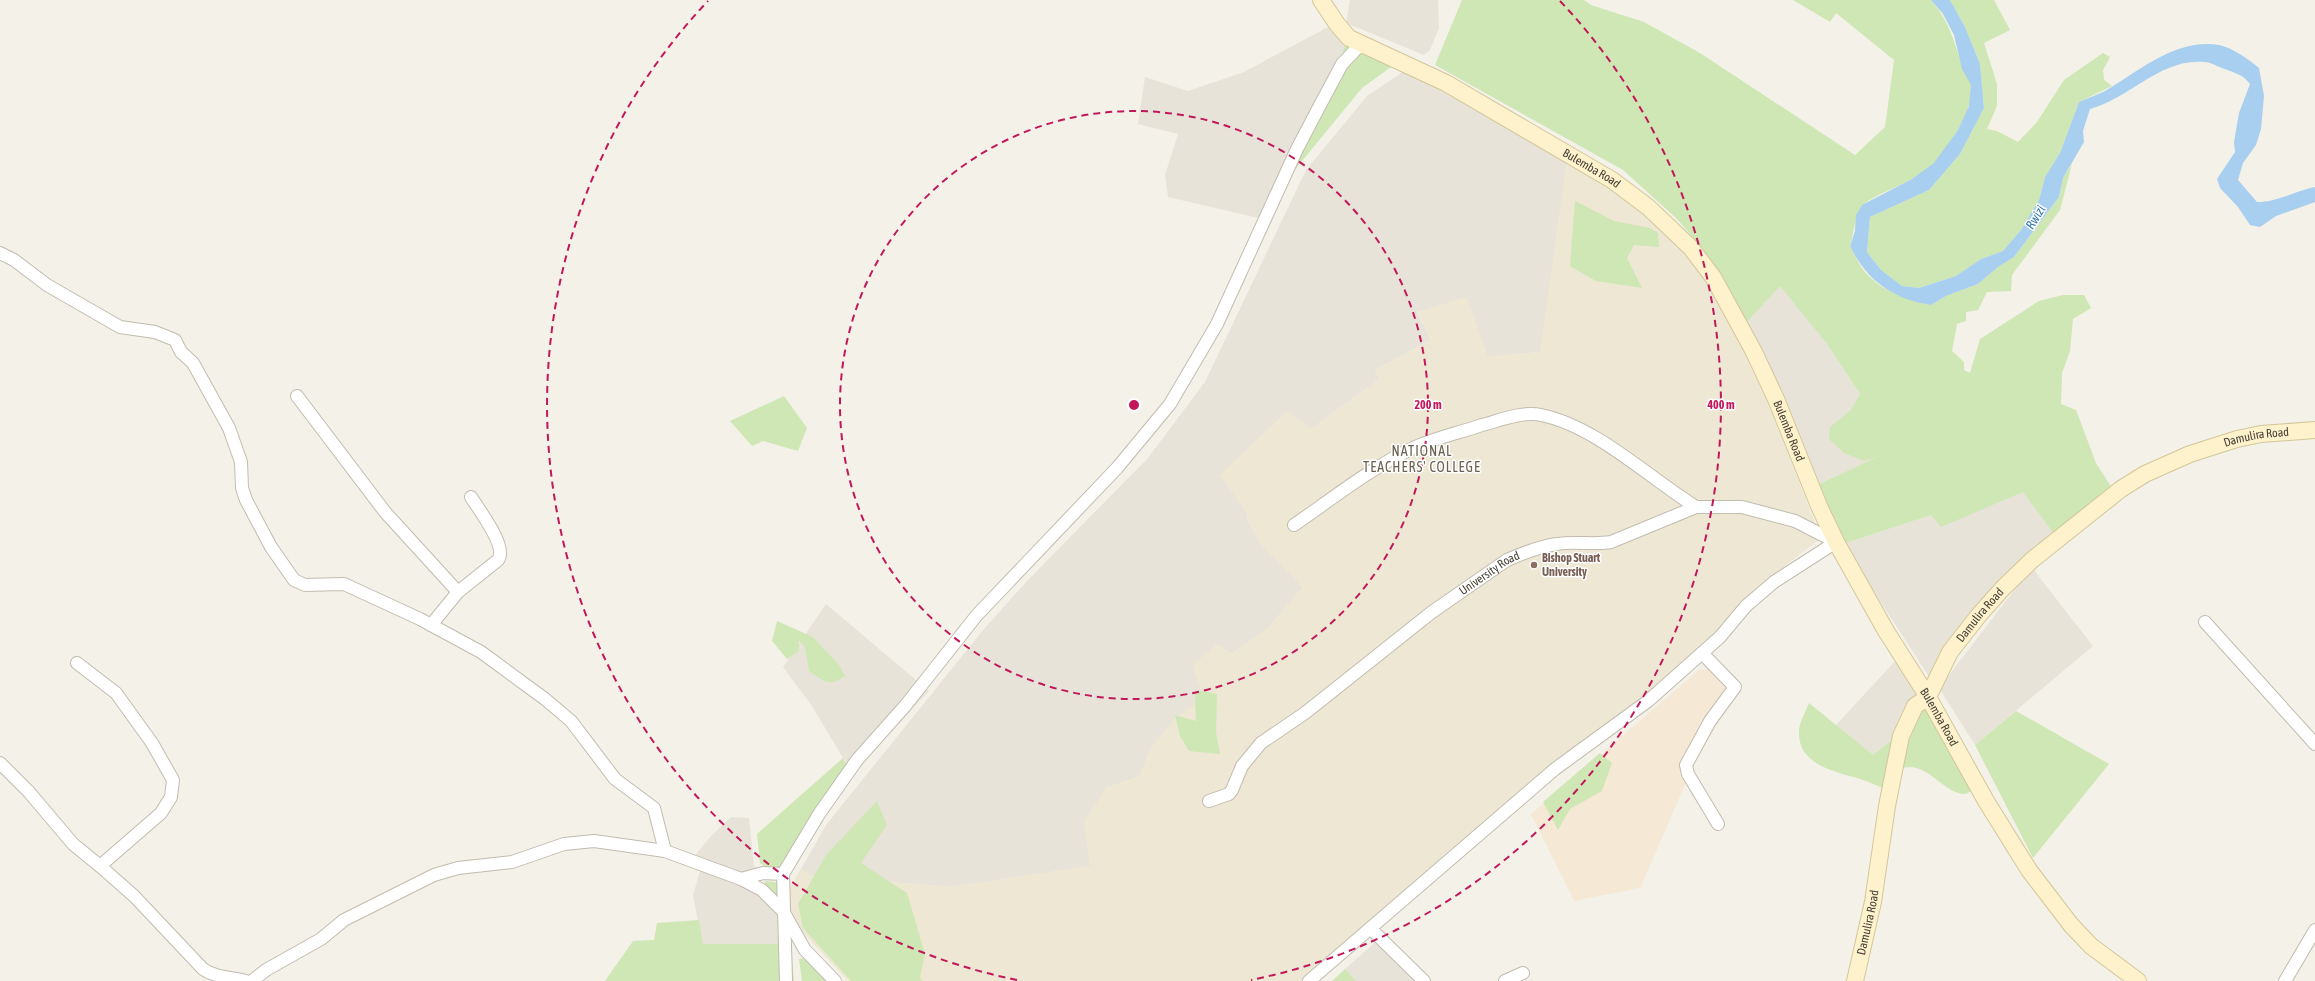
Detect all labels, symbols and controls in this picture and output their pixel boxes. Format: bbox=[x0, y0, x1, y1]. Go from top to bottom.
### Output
street label: Bulemba Road bbox=[1560, 146, 1623, 191]
water label: Rwizi bbox=[2023, 203, 2048, 232]
centre of rings bbox=[1127, 398, 1141, 412]
text: 200 m bbox=[1414, 398, 1442, 412]
text: 400 m bbox=[1706, 398, 1735, 412]
street label: Bulemba Road bbox=[1770, 398, 1807, 463]
street label: Damulira Road bbox=[2222, 425, 2289, 450]
district label: NATIONAL TEACHERS' COLLEGE bbox=[1363, 443, 1481, 475]
street label: University Road bbox=[1457, 548, 1522, 598]
place label: Bishop Stuart University bbox=[1542, 551, 1601, 579]
marker: Bishop Stuart University bbox=[1529, 560, 1539, 570]
street label: Damulira Road bbox=[1953, 585, 2007, 645]
street label: Bulemba Road bbox=[1917, 685, 1961, 749]
street label: Damulira Road bbox=[1854, 889, 1882, 956]

